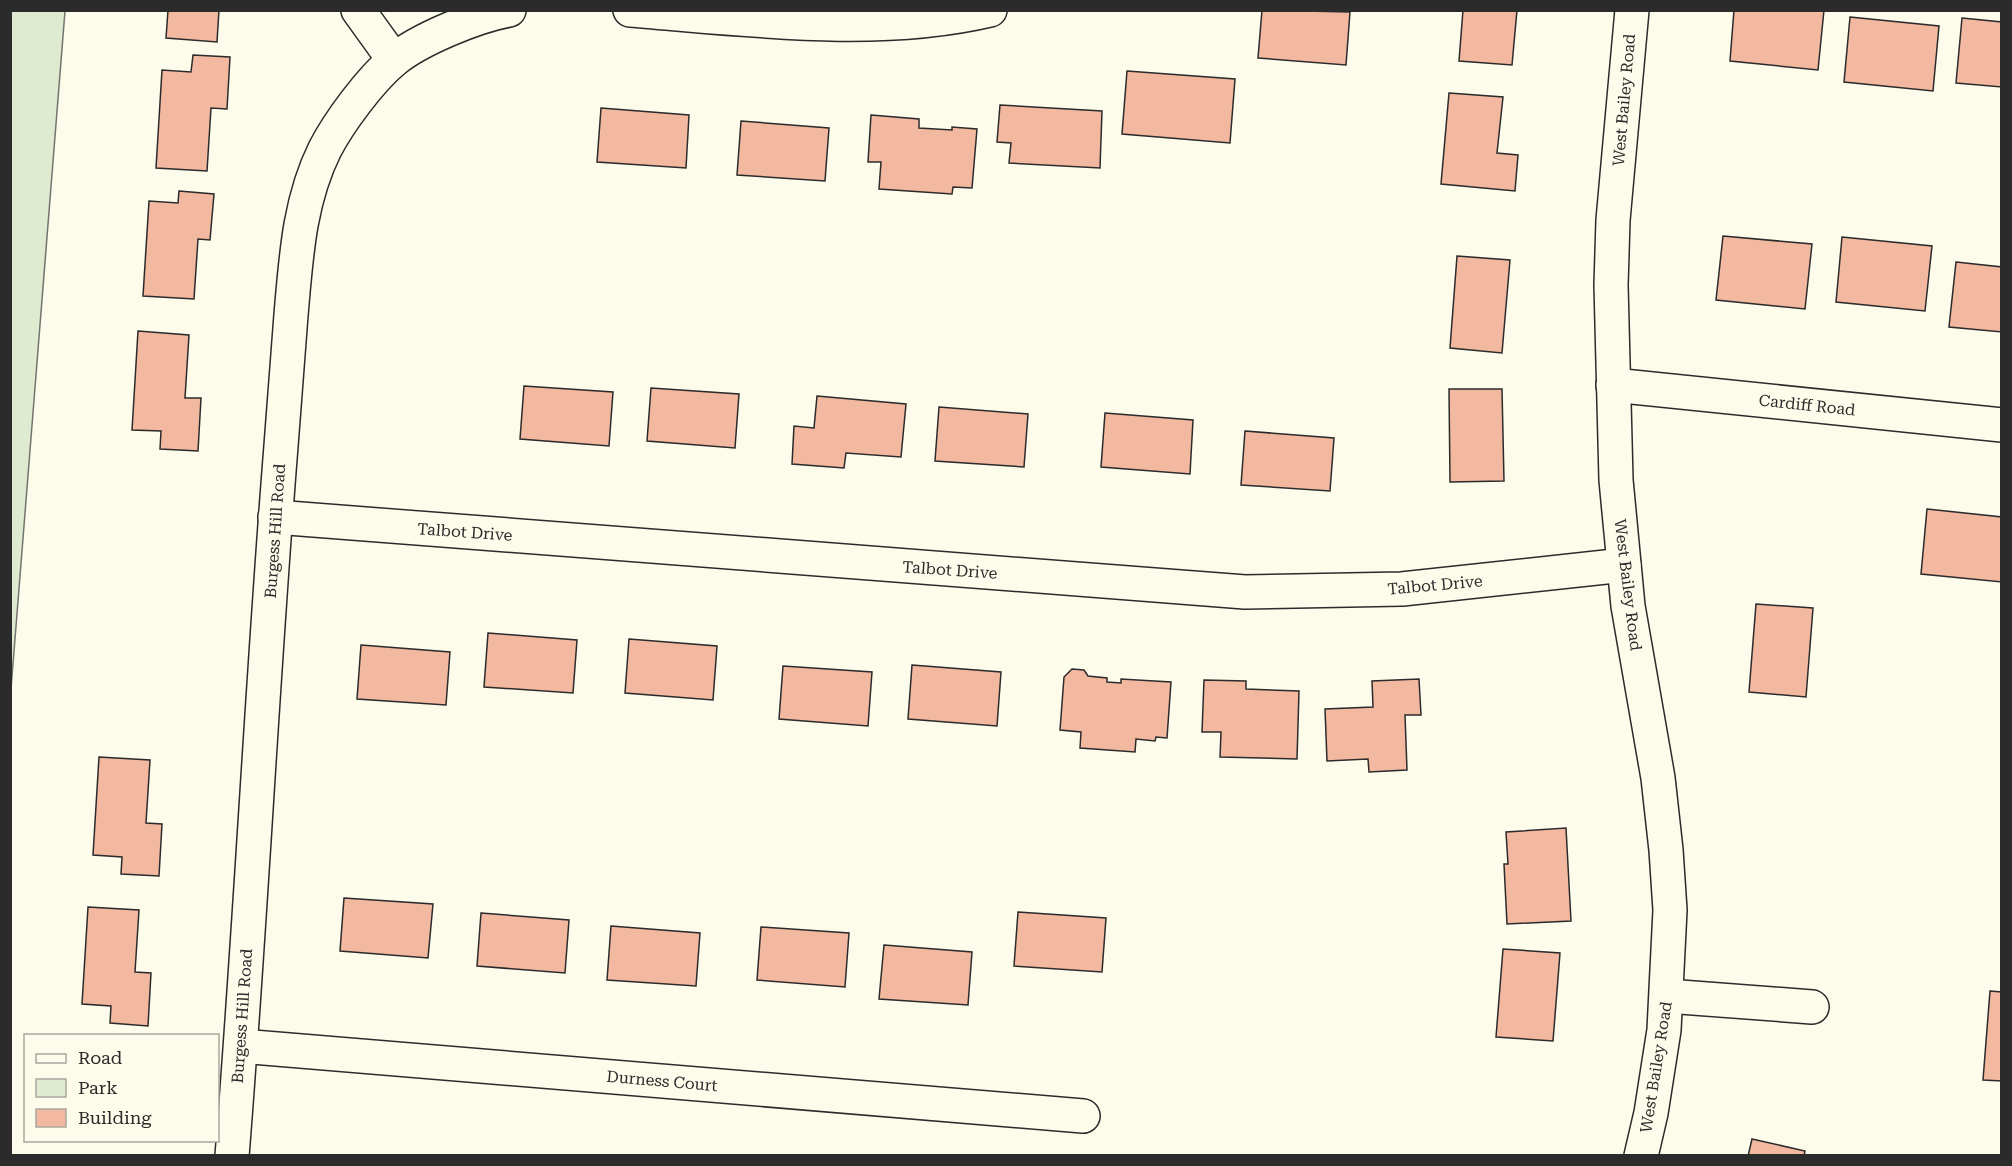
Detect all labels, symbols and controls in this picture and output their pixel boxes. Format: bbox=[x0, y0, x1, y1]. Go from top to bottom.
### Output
street label: West Bailey Road bbox=[1609, 33, 1639, 167]
street label: Cardiff Road bbox=[1758, 390, 1856, 420]
street label: Burgess Hill Road bbox=[261, 463, 289, 599]
street label: West Bailey Road bbox=[1610, 518, 1646, 652]
street label: Talbot Drive bbox=[417, 519, 513, 545]
street label: Talbot Drive bbox=[902, 557, 998, 583]
street label: Talbot Drive bbox=[1387, 571, 1483, 599]
street label: Burgess Hill Road bbox=[228, 948, 256, 1084]
street label: West Bailey Road bbox=[1636, 1000, 1676, 1134]
legend bbox=[24, 1034, 219, 1142]
text: Road bbox=[78, 1047, 123, 1068]
street label: Durness Court bbox=[606, 1067, 718, 1095]
text: Park bbox=[78, 1077, 118, 1098]
text: Building bbox=[78, 1107, 152, 1128]

